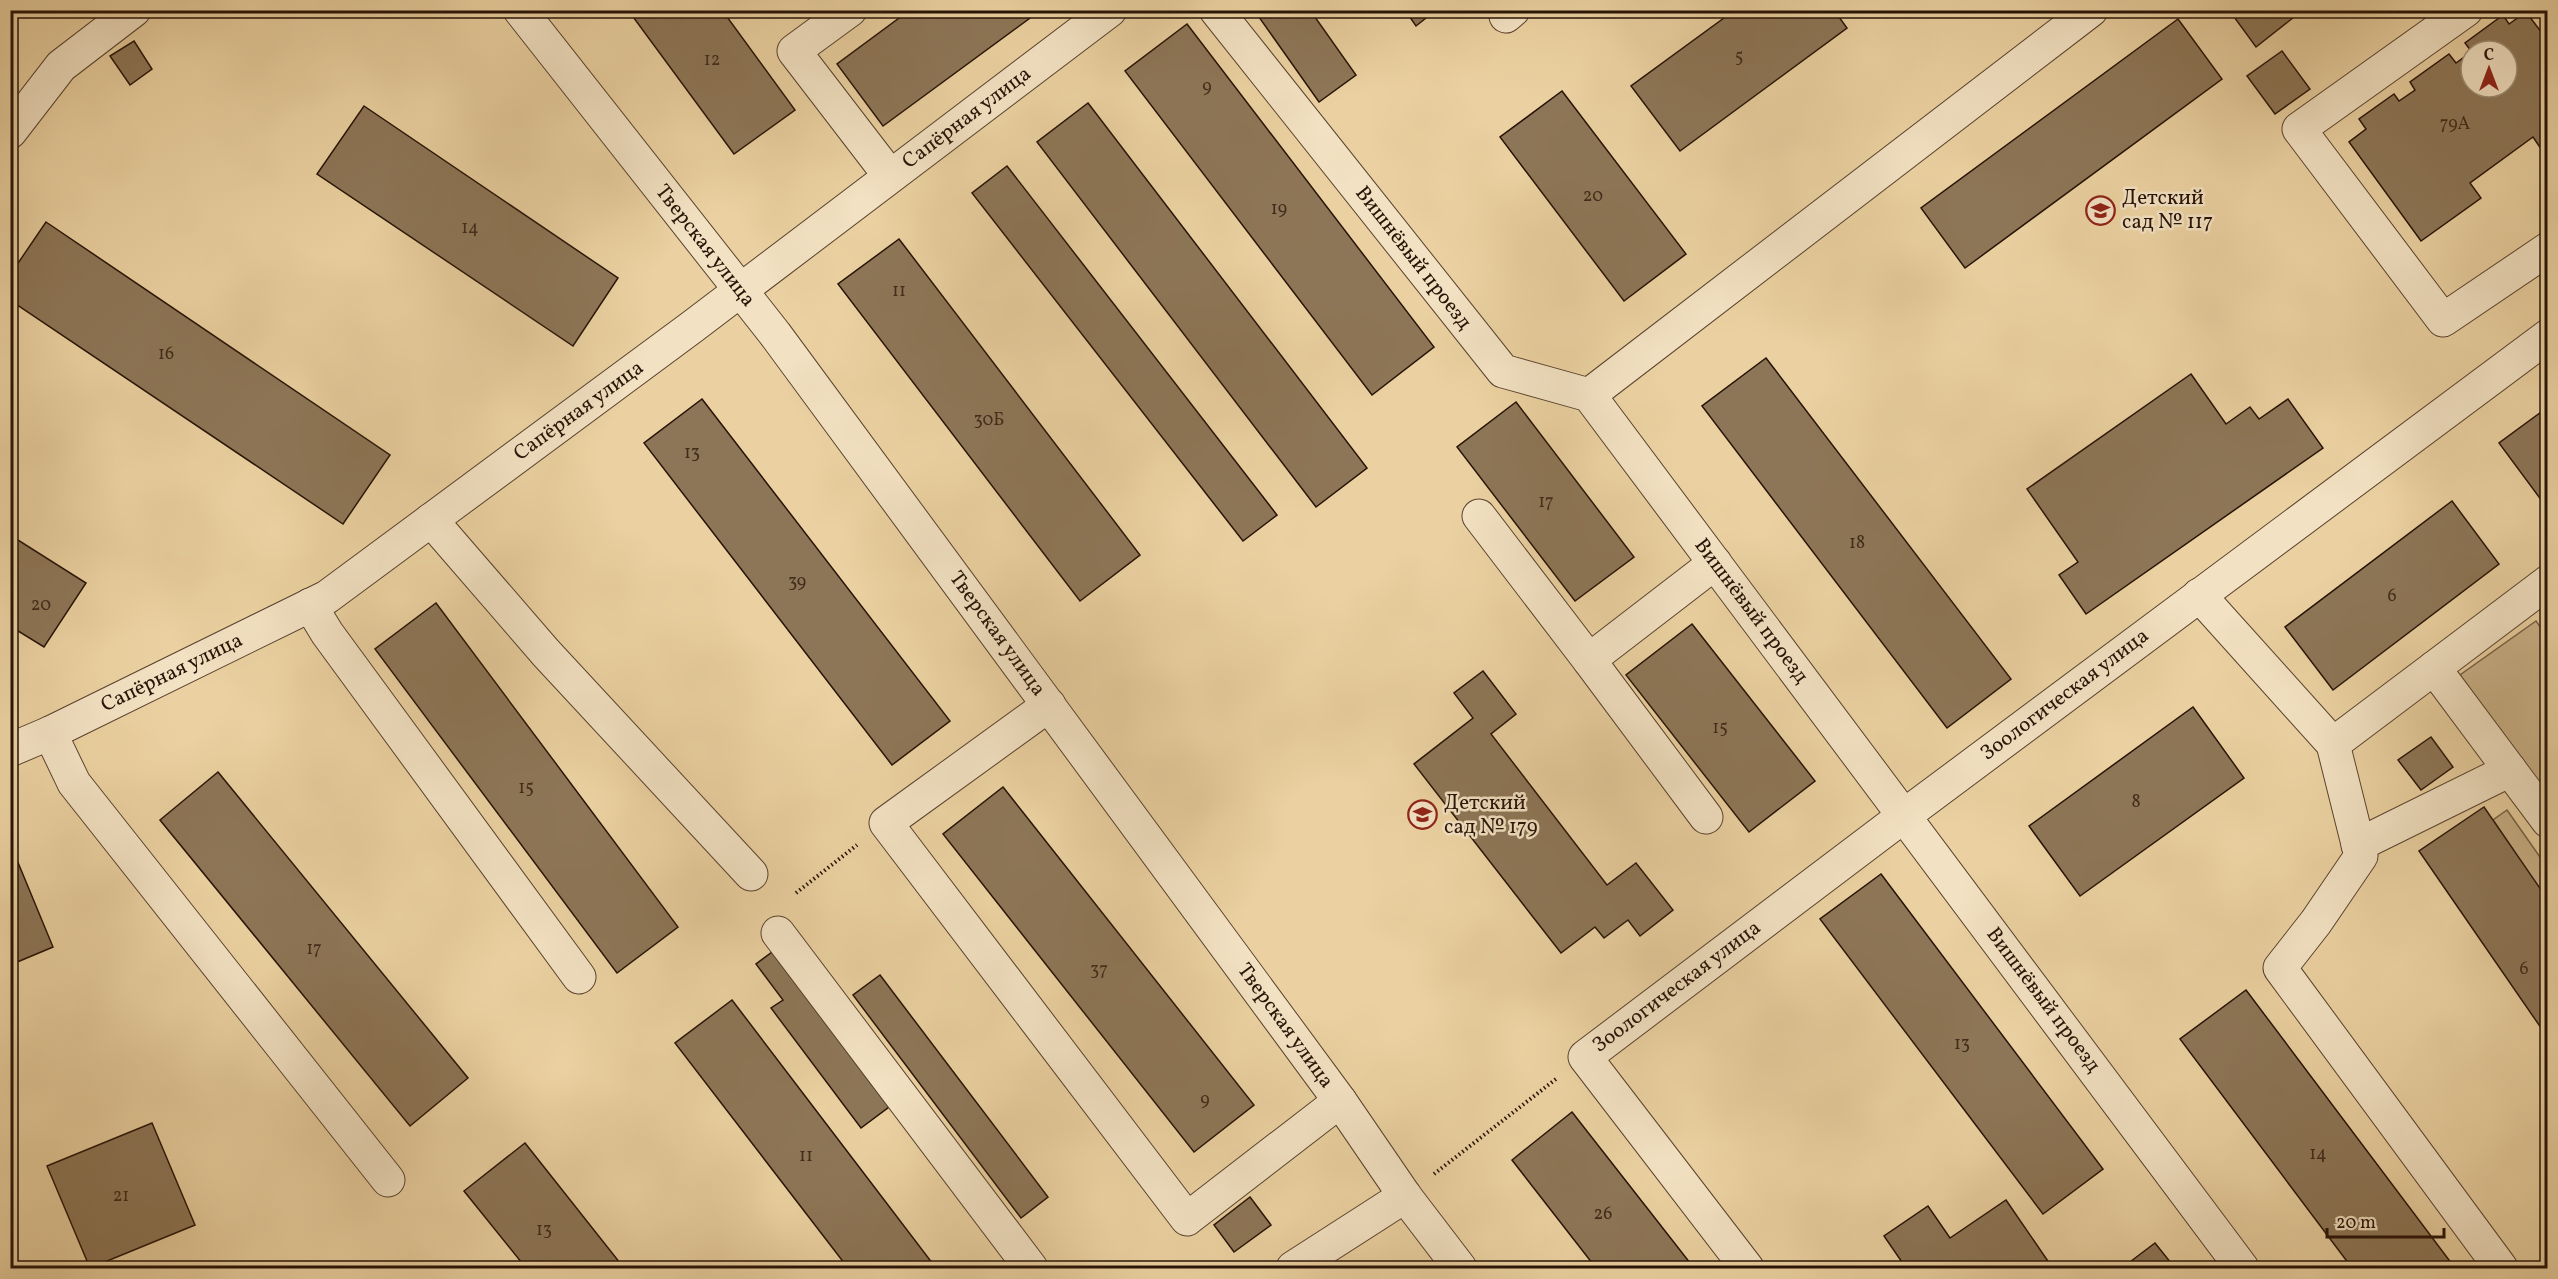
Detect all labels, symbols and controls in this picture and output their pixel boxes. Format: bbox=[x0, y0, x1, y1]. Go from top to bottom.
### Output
north arrow bbox=[2459, 39, 2519, 99]
house number: 5 bbox=[1735, 45, 1743, 70]
text: С bbox=[2484, 45, 2494, 67]
house number: 12 bbox=[704, 48, 720, 73]
street label: Сапёрная улица bbox=[897, 60, 1037, 176]
house number: 9 bbox=[1202, 75, 1212, 100]
house number: 79А bbox=[2440, 112, 2471, 137]
street label: Тверская улица bbox=[648, 179, 762, 313]
street label: Вишнёвый проезд bbox=[1348, 180, 1478, 336]
house number: 20 bbox=[1583, 184, 1603, 209]
place label: Детский сад № 117 bbox=[2122, 184, 2213, 237]
school or university icon: Детский сад № 117 bbox=[2085, 194, 2117, 226]
house number: 19 bbox=[1271, 197, 1287, 222]
house number: 14 bbox=[461, 216, 479, 241]
house number: 11 bbox=[892, 279, 906, 304]
house number: 16 bbox=[158, 342, 174, 367]
street label: Сапёрная улица bbox=[508, 354, 650, 468]
house number: 30Б bbox=[974, 408, 1004, 433]
house number: 13 bbox=[684, 441, 700, 466]
house number: 17 bbox=[1538, 490, 1554, 515]
house number: 18 bbox=[1849, 531, 1865, 556]
street label: Вишнёвый проезд bbox=[1687, 532, 1815, 690]
street label: Тверская улица bbox=[942, 566, 1052, 702]
house number: 39 bbox=[788, 570, 806, 595]
house number: 6 bbox=[2387, 584, 2397, 609]
house number: 20 bbox=[31, 593, 51, 618]
street label: Зоологическая улица bbox=[1975, 622, 2155, 768]
street label: Сапёрная улица bbox=[96, 626, 248, 720]
house number: 15 bbox=[1712, 716, 1728, 741]
house number: 15 bbox=[518, 776, 534, 801]
place label: Детский сад № 179 bbox=[1444, 789, 1538, 842]
house number: 8 bbox=[2131, 790, 2141, 815]
school or university icon: Детский сад № 179 bbox=[1407, 799, 1439, 831]
street label: Зоологическая улица bbox=[1587, 914, 1767, 1060]
street label: Вишнёвый проезд bbox=[1979, 921, 2107, 1079]
house number: 17 bbox=[306, 937, 322, 962]
house number: 6 bbox=[2519, 957, 2529, 982]
house number: 37 bbox=[1090, 958, 1108, 983]
street label: Тверская улица bbox=[1230, 958, 1340, 1094]
house number: 13 bbox=[1954, 1032, 1970, 1057]
house number: 9 bbox=[1200, 1088, 1210, 1113]
house number: 14 bbox=[2309, 1142, 2327, 1167]
house number: 11 bbox=[799, 1144, 813, 1169]
house number: 21 bbox=[113, 1184, 129, 1209]
scale bar bbox=[2327, 1201, 2444, 1239]
house number: 26 bbox=[1594, 1202, 1612, 1227]
text: 20 m bbox=[2336, 1211, 2376, 1236]
house number: 13 bbox=[536, 1218, 552, 1243]

